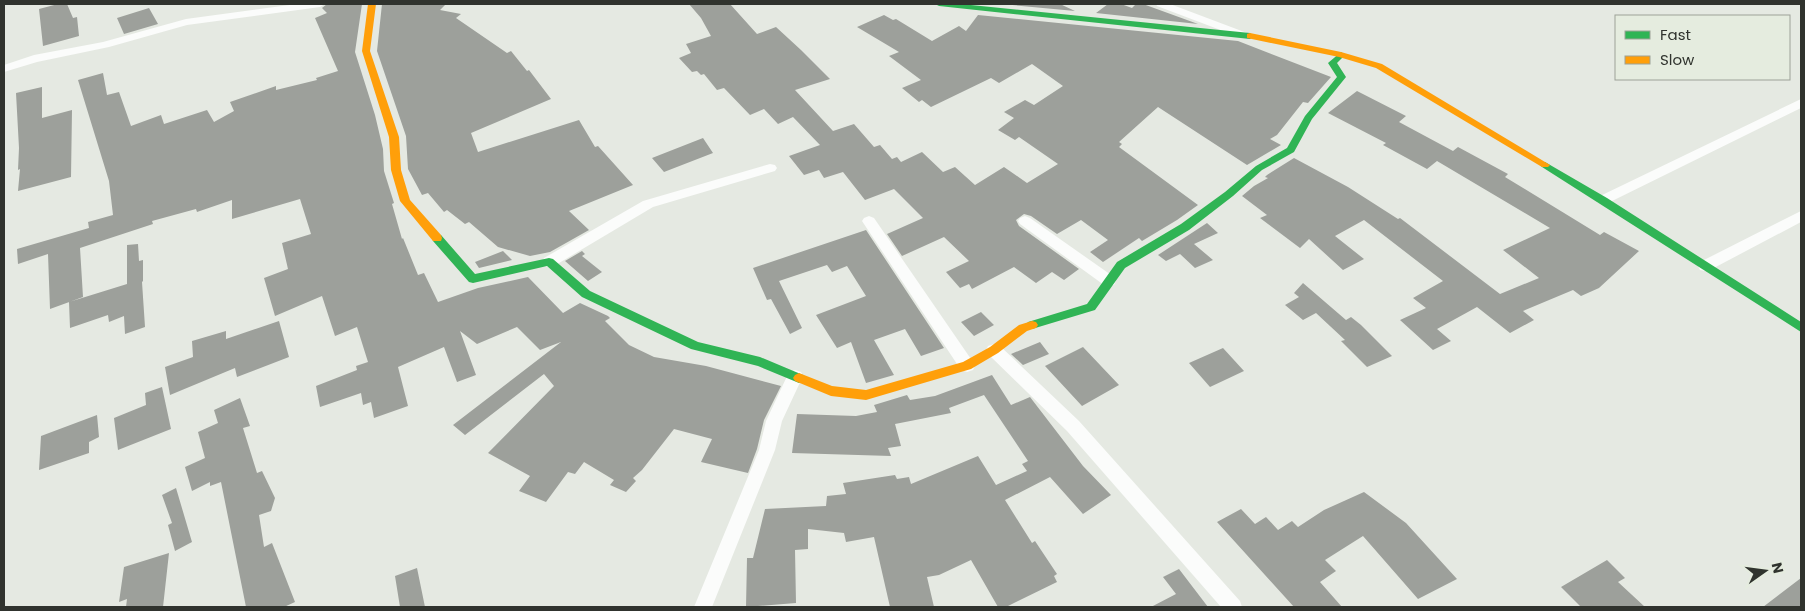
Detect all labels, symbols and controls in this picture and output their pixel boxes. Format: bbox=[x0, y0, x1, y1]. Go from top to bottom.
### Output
legend bbox=[1615, 15, 1790, 80]
text: Fast bbox=[1660, 24, 1691, 45]
text: Slow bbox=[1660, 49, 1695, 70]
north arrow bbox=[1740, 546, 1790, 596]
text: N bbox=[1767, 560, 1789, 575]

